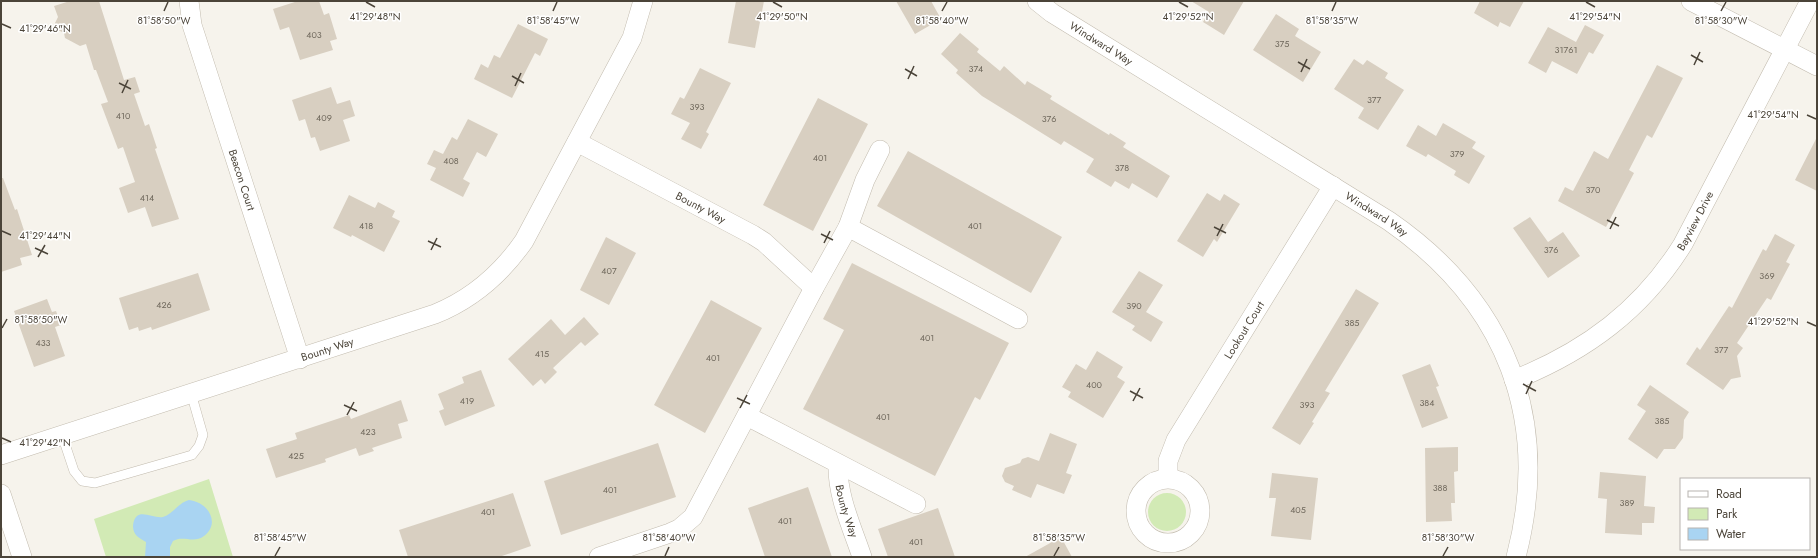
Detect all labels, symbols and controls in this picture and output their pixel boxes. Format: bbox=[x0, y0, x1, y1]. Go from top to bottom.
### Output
text: 41°29'48"N bbox=[349, 9, 401, 24]
text: 41°29'50"N bbox=[756, 9, 808, 24]
text: 41°29'52"N bbox=[1162, 9, 1214, 24]
text: 41°29'54"N bbox=[1569, 9, 1621, 24]
text: 81°58'50"W bbox=[138, 13, 191, 28]
text: 81°58'45"W bbox=[527, 13, 579, 28]
text: 81°58'40"W bbox=[915, 13, 969, 28]
text: 81°58'35"W bbox=[1306, 13, 1358, 28]
text: 81°58'30"W bbox=[1695, 13, 1747, 28]
street label: Windward Way bbox=[1066, 18, 1136, 69]
text: 41°29'46"N bbox=[19, 21, 71, 36]
house number: 403 bbox=[306, 28, 322, 41]
house number: 375 bbox=[1275, 37, 1289, 50]
house number: 31761 bbox=[1555, 43, 1577, 56]
house number: 374 bbox=[969, 62, 983, 75]
house number: 377 bbox=[1367, 93, 1381, 106]
house number: 393 bbox=[689, 100, 705, 113]
text: 41°29'54"N bbox=[1747, 107, 1799, 122]
house number: 410 bbox=[116, 109, 131, 122]
house number: 409 bbox=[316, 111, 332, 124]
house number: 376 bbox=[1042, 112, 1056, 125]
street label: Beacon Court bbox=[225, 147, 260, 213]
house number: 379 bbox=[1450, 147, 1464, 160]
house number: 401 bbox=[813, 151, 827, 164]
house number: 408 bbox=[443, 154, 459, 167]
house number: 378 bbox=[1115, 161, 1129, 174]
house number: 370 bbox=[1586, 183, 1601, 196]
street label: Bounty Way bbox=[673, 188, 729, 227]
street label: Windward Way bbox=[1342, 188, 1412, 240]
street label: Bayview Drive bbox=[1673, 188, 1717, 254]
house number: 414 bbox=[140, 191, 154, 204]
house number: 418 bbox=[359, 219, 373, 232]
house number: 401 bbox=[968, 219, 982, 232]
text: 41°29'44"N bbox=[19, 228, 71, 243]
house number: 376 bbox=[1544, 243, 1558, 256]
house number: 407 bbox=[601, 264, 617, 277]
house number: 369 bbox=[1759, 269, 1775, 282]
house number: 426 bbox=[156, 298, 172, 311]
street label: Lookout Court bbox=[1220, 298, 1268, 362]
house number: 390 bbox=[1126, 299, 1142, 312]
text: 81°58'50"W bbox=[15, 312, 68, 327]
text: 41°29'52"N bbox=[1747, 314, 1799, 329]
house number: 385 bbox=[1345, 316, 1359, 329]
house number: 401 bbox=[920, 331, 934, 344]
street label: Bounty Way bbox=[299, 333, 356, 365]
house number: 433 bbox=[35, 336, 51, 349]
house number: 377 bbox=[1714, 343, 1728, 356]
house number: 415 bbox=[535, 347, 549, 360]
house number: 401 bbox=[706, 351, 720, 364]
house number: 400 bbox=[1086, 378, 1103, 391]
house number: 419 bbox=[460, 394, 474, 407]
house number: 384 bbox=[1419, 396, 1435, 409]
house number: 393 bbox=[1299, 398, 1315, 411]
house number: 401 bbox=[876, 410, 890, 423]
house number: 385 bbox=[1655, 414, 1669, 427]
house number: 423 bbox=[360, 425, 376, 438]
text: 41°29'42"N bbox=[19, 435, 71, 450]
house number: 425 bbox=[288, 449, 304, 462]
legend bbox=[1680, 478, 1810, 550]
house number: 388 bbox=[1433, 481, 1447, 494]
house number: 401 bbox=[603, 483, 617, 496]
street label: Bounty Way bbox=[831, 483, 862, 540]
text: Road bbox=[1716, 485, 1742, 503]
house number: 389 bbox=[1619, 496, 1635, 509]
house number: 405 bbox=[1290, 503, 1306, 516]
house number: 401 bbox=[481, 505, 495, 518]
text: Park bbox=[1716, 505, 1738, 523]
house number: 401 bbox=[778, 514, 792, 527]
text: Water bbox=[1716, 525, 1747, 543]
text: 81°58'45"W bbox=[254, 530, 306, 545]
text: 81°58'40"W bbox=[642, 530, 696, 545]
text: 81°58'35"W bbox=[1033, 530, 1085, 545]
text: 81°58'30"W bbox=[1422, 530, 1474, 545]
house number: 401 bbox=[909, 535, 923, 548]

